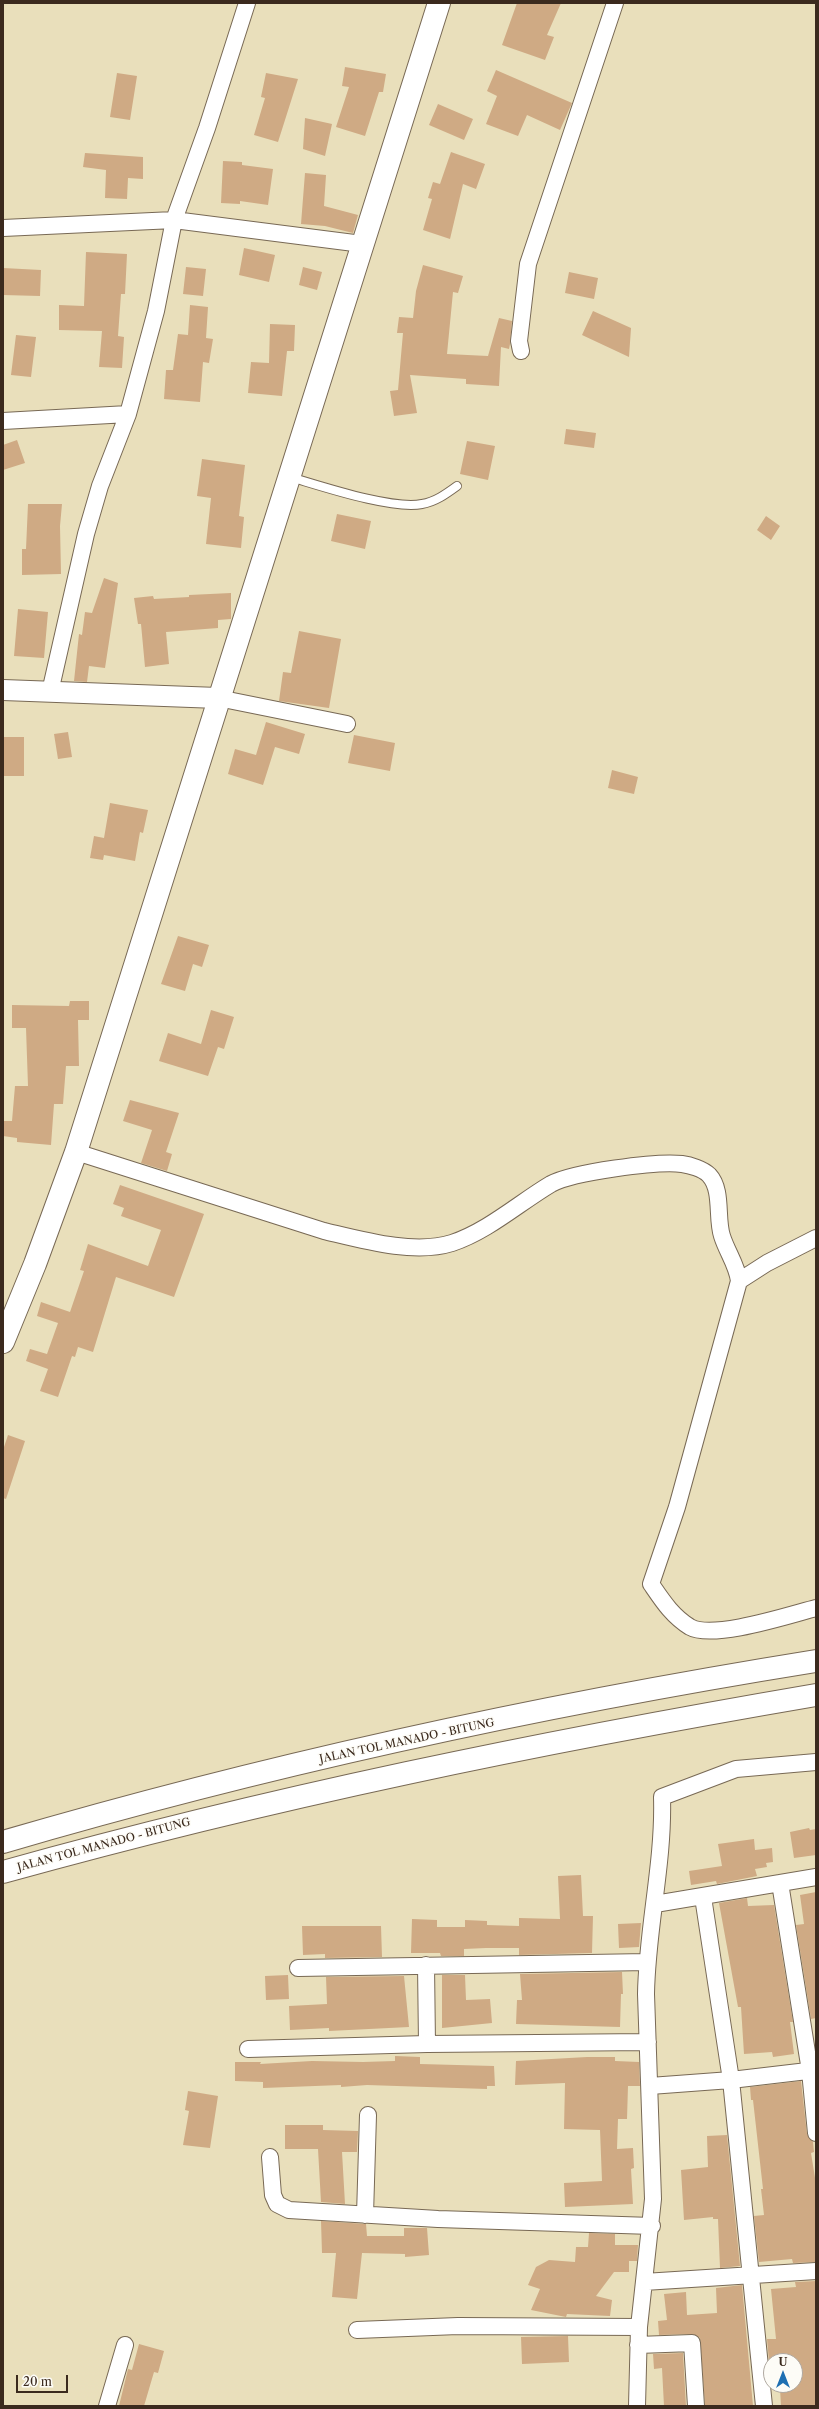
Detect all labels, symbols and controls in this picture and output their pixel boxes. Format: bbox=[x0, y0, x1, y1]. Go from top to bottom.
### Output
street label: JALAN TOL MANADO - BITUNG bbox=[318, 1716, 496, 1766]
street label: JALAN TOL MANADO - BITUNG bbox=[16, 1816, 192, 1874]
north arrow bbox=[763, 2353, 803, 2393]
text: U bbox=[779, 2355, 787, 2369]
scale bar bbox=[18, 2367, 70, 2393]
text: 20 m bbox=[23, 2374, 52, 2389]

